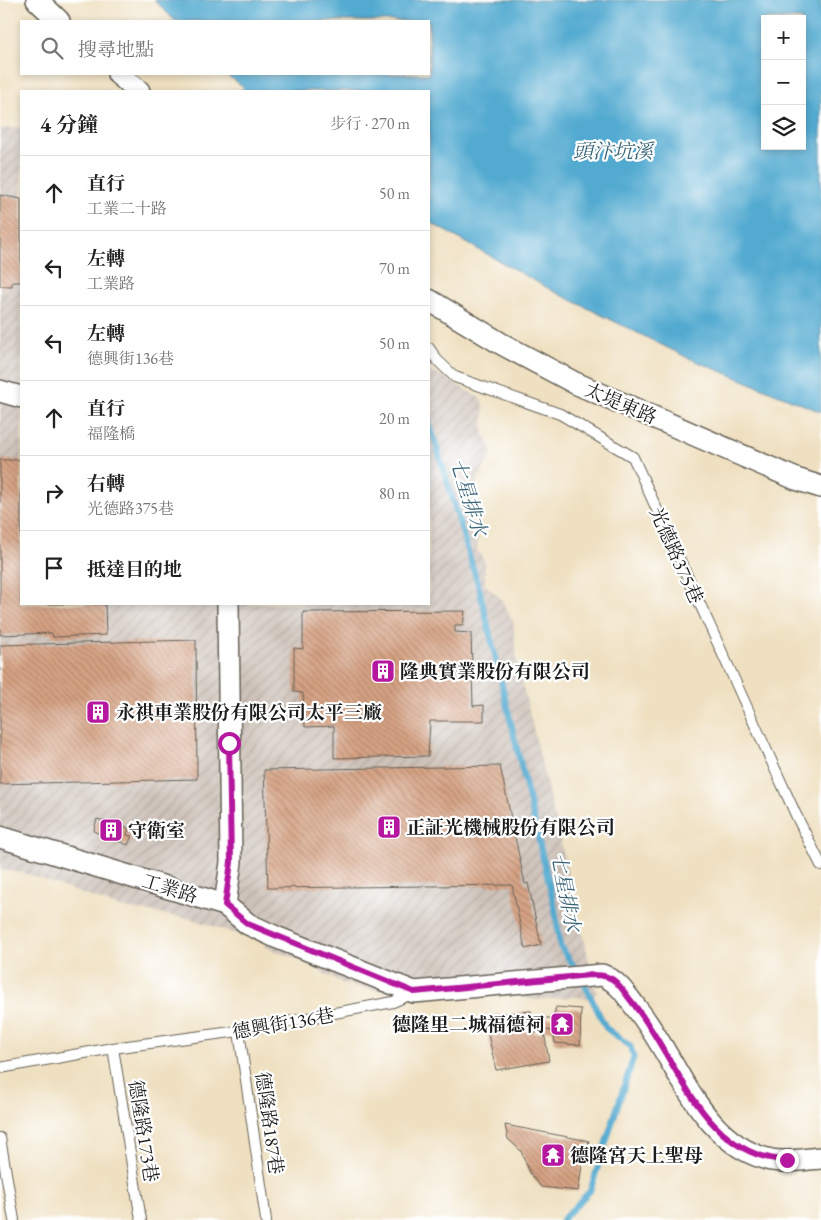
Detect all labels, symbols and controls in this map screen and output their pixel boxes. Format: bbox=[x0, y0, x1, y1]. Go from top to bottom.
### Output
map controls bbox=[761, 15, 806, 150]
button: + bbox=[761, 15, 806, 60]
search box bbox=[20, 20, 430, 75]
icon: search bbox=[38, 34, 66, 62]
text: 搜尋地點 bbox=[78, 37, 154, 62]
button: − bbox=[761, 60, 806, 105]
button: layers bbox=[761, 105, 806, 150]
text: 4 分鐘 bbox=[40, 111, 98, 138]
text: 步行 · 270 m bbox=[330, 113, 410, 134]
water label: 頭汴坑溪 bbox=[573, 138, 655, 164]
text: 直行 bbox=[87, 171, 125, 196]
icon: ahead bbox=[40, 179, 68, 207]
text: 50 m bbox=[379, 183, 410, 204]
text: 工業二十路 bbox=[87, 198, 167, 219]
text: 左轉 bbox=[87, 246, 125, 271]
icon: left bbox=[40, 254, 68, 282]
text: 70 m bbox=[379, 258, 410, 279]
text: 工業路 bbox=[87, 273, 135, 294]
text: 左轉 bbox=[87, 321, 125, 346]
icon: left bbox=[40, 329, 68, 357]
text: 50 m bbox=[379, 333, 410, 354]
text: 德興街136巷 bbox=[87, 348, 174, 369]
street label: 太堤東路 bbox=[581, 377, 661, 430]
text: 直行 bbox=[87, 396, 125, 421]
icon: ahead bbox=[40, 404, 68, 432]
text: 20 m bbox=[379, 408, 410, 429]
text: 福隆橋 bbox=[87, 423, 135, 444]
water label: 七星排水 bbox=[445, 455, 494, 541]
text: 右轉 bbox=[87, 471, 125, 496]
icon: right bbox=[40, 479, 68, 507]
text: 80 m bbox=[379, 483, 410, 504]
text: 光德路375巷 bbox=[87, 498, 174, 519]
street label: 光德路375巷 bbox=[644, 503, 709, 608]
icon: arrive bbox=[40, 554, 68, 582]
text: 抵達目的地 bbox=[87, 557, 182, 582]
building icon: 隆典實業股份有限公司 bbox=[370, 658, 396, 684]
place label: 隆典實業股份有限公司 bbox=[400, 659, 590, 684]
building icon: 永祺車業股份有限公司太平三廠 bbox=[85, 699, 111, 725]
place label: 永祺車業股份有限公司太平三廠 bbox=[116, 700, 382, 725]
route start bbox=[218, 732, 241, 755]
building icon: 正証光機械股份有限公司 bbox=[376, 814, 402, 840]
place label: 正証光機械股份有限公司 bbox=[406, 815, 615, 840]
building icon: 守衛室 bbox=[98, 817, 124, 843]
place label: 守衛室 bbox=[128, 818, 185, 843]
water label: 七星排水 bbox=[546, 850, 587, 936]
street label: 工業路 bbox=[139, 868, 201, 909]
street label: 德興街136巷 bbox=[230, 1002, 336, 1045]
temple icon: 德隆里二城福德祠 bbox=[549, 1011, 575, 1037]
place label: 德隆里二城福德祠 bbox=[392, 1012, 544, 1037]
street label: 德隆路187巷 bbox=[250, 1070, 289, 1176]
street label: 德隆路173巷 bbox=[123, 1078, 164, 1184]
temple icon: 德隆宮天上聖母 bbox=[540, 1142, 566, 1168]
place label: 德隆宮天上聖母 bbox=[570, 1143, 703, 1168]
route end bbox=[776, 1149, 799, 1172]

